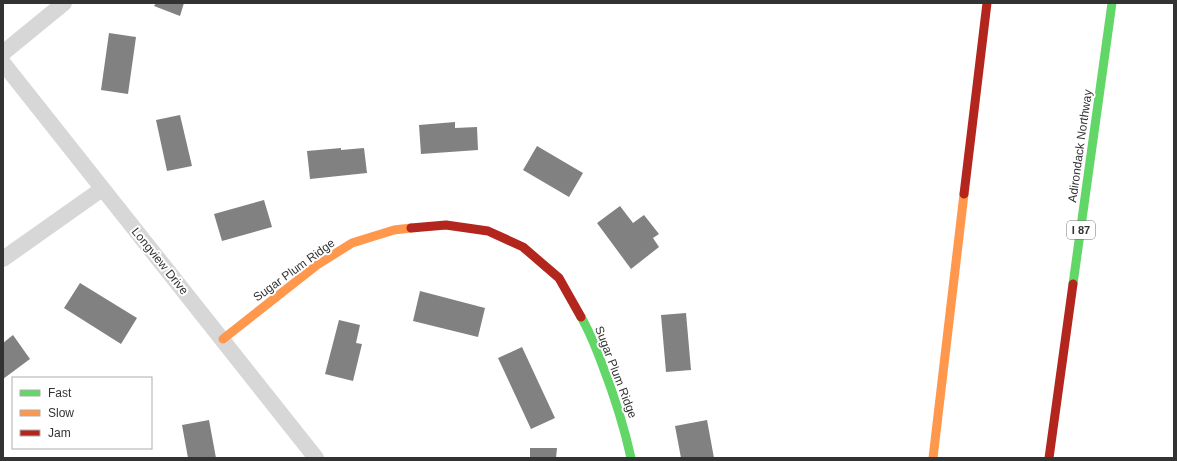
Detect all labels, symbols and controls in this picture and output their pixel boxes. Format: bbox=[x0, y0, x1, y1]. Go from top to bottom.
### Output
street label: Adirondack Northway bbox=[1065, 89, 1095, 203]
road number: I 87 bbox=[1067, 221, 1095, 239]
street label: Longview Drive bbox=[129, 225, 191, 298]
street label: Sugar Plum Ridge bbox=[250, 236, 338, 304]
street label: Sugar Plum Ridge bbox=[592, 324, 640, 420]
legend bbox=[12, 377, 152, 449]
text: Fast bbox=[48, 386, 72, 400]
text: Slow bbox=[48, 406, 74, 420]
text: Jam bbox=[48, 426, 71, 440]

